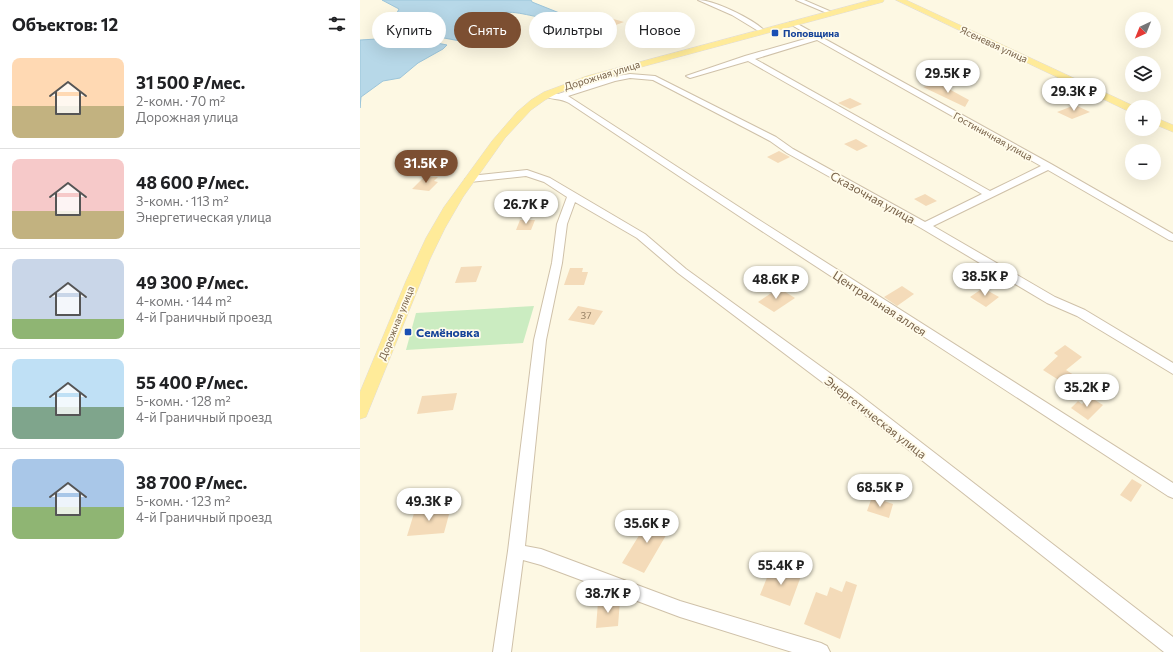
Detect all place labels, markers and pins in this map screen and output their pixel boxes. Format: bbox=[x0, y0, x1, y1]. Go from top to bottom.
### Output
place label: Поповщина bbox=[783, 27, 839, 39]
marker: Поповщина bbox=[770, 28, 780, 38]
pin: 29.5K ₽ bbox=[911, 60, 985, 94]
pin: 29.3K ₽ bbox=[1037, 78, 1111, 112]
pin: 31.5K ₽ bbox=[389, 150, 463, 184]
pin: 26.7K ₽ bbox=[489, 191, 563, 225]
pin: 38.5K ₽ bbox=[948, 263, 1022, 297]
pin: 48.6K ₽ bbox=[739, 266, 813, 300]
place label: Семёновка bbox=[416, 325, 479, 339]
marker: Семёновка bbox=[403, 327, 413, 337]
pin: 35.2K ₽ bbox=[1050, 374, 1124, 408]
pin: 68.5K ₽ bbox=[843, 474, 917, 508]
pin: 49.3K ₽ bbox=[392, 488, 466, 522]
pin: 35.6K ₽ bbox=[610, 510, 684, 544]
pin: 55.4K ₽ bbox=[744, 552, 818, 586]
pin: 38.7K ₽ bbox=[571, 580, 645, 614]

